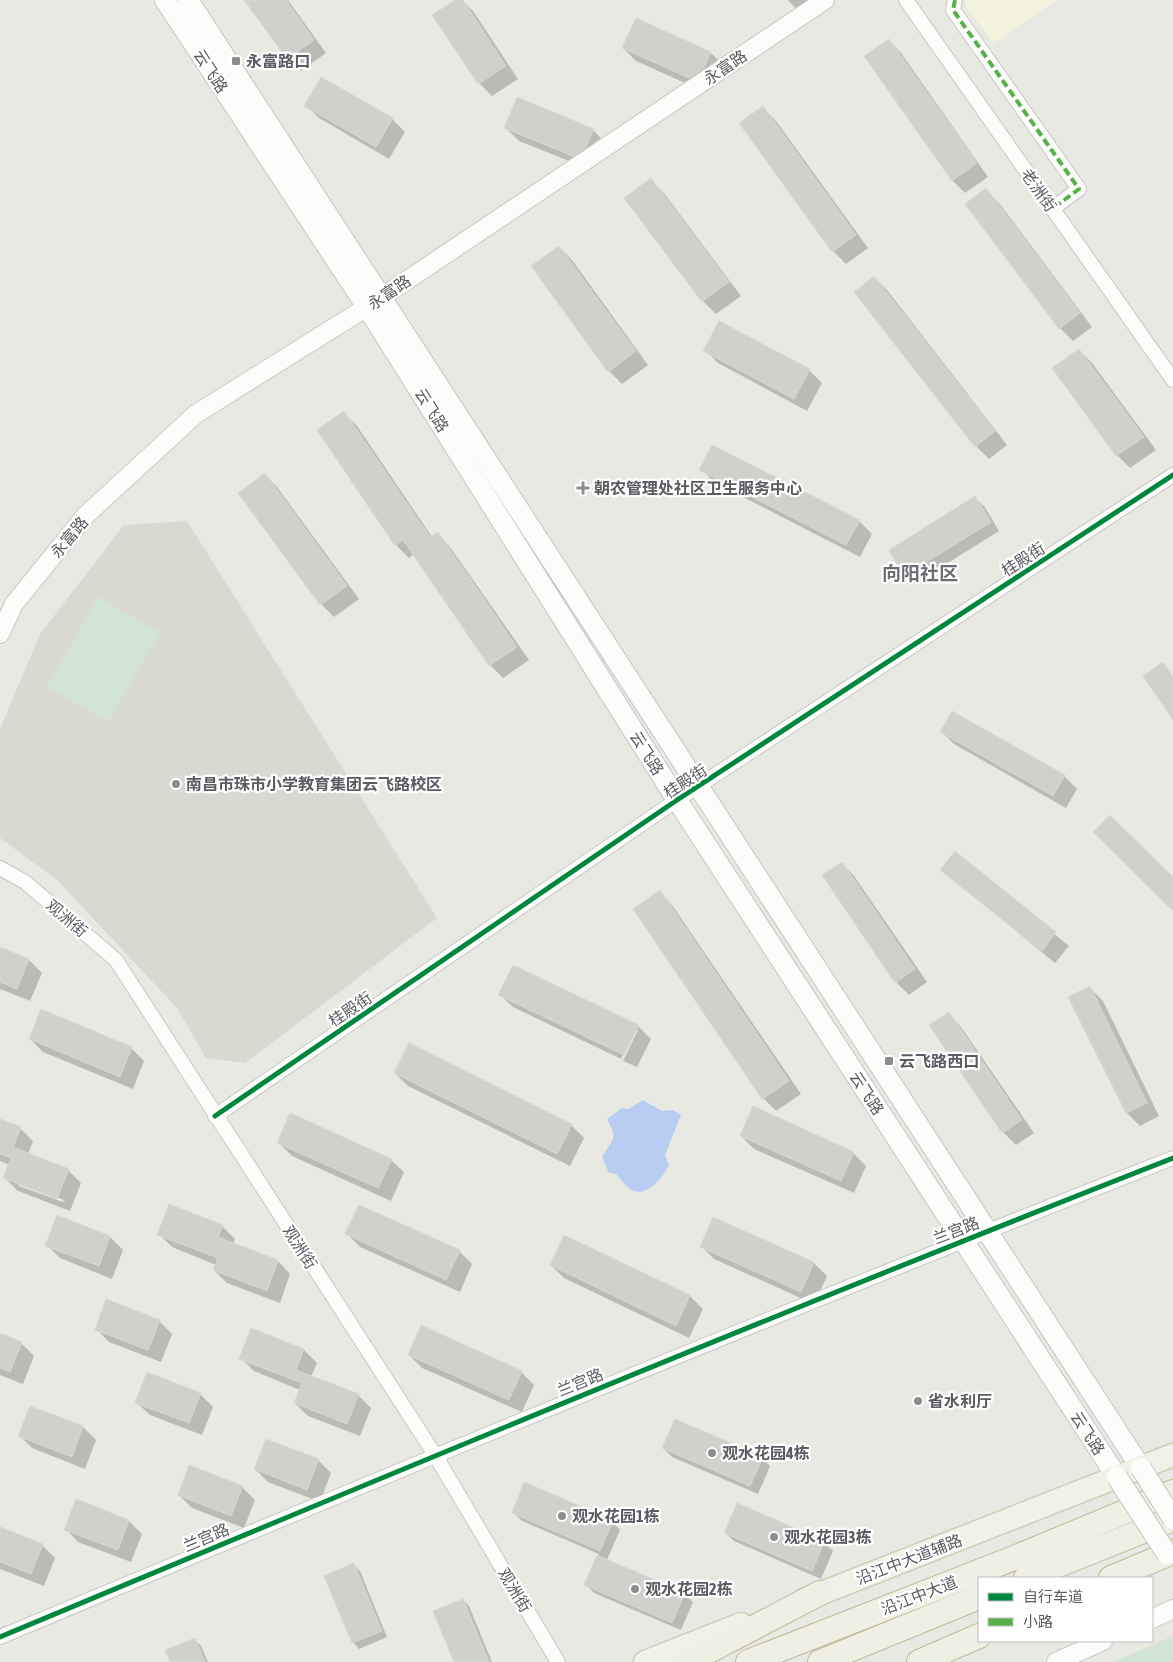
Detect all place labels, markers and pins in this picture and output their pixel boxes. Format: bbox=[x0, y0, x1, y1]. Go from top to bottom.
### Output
place label: 永富路口 bbox=[246, 52, 310, 70]
marker: 永富路口 bbox=[230, 55, 242, 67]
place label: 朝农管理处社区卫生服务中心 bbox=[594, 479, 802, 497]
marker: 朝农管理处社区卫生服务中心 bbox=[576, 481, 590, 495]
place label: 南昌市珠市小学教育集团云飞路校区 bbox=[186, 775, 442, 793]
marker: 南昌市珠市小学教育集团云飞路校区 bbox=[170, 778, 182, 790]
place label: 云飞路西口 bbox=[899, 1052, 979, 1070]
marker: 云飞路西口 bbox=[883, 1055, 895, 1067]
place label: 省水利厅 bbox=[928, 1392, 992, 1410]
marker: 省水利厅 bbox=[912, 1395, 924, 1407]
place label: 观水花园4栋 bbox=[722, 1444, 810, 1462]
marker: 观水花园4栋 bbox=[706, 1447, 718, 1459]
place label: 观水花园1栋 bbox=[572, 1507, 660, 1525]
marker: 观水花园1栋 bbox=[556, 1510, 568, 1522]
place label: 观水花园3栋 bbox=[784, 1528, 872, 1546]
marker: 观水花园3栋 bbox=[768, 1531, 780, 1543]
place label: 观水花园2栋 bbox=[645, 1580, 733, 1598]
marker: 观水花园2栋 bbox=[629, 1583, 641, 1595]

